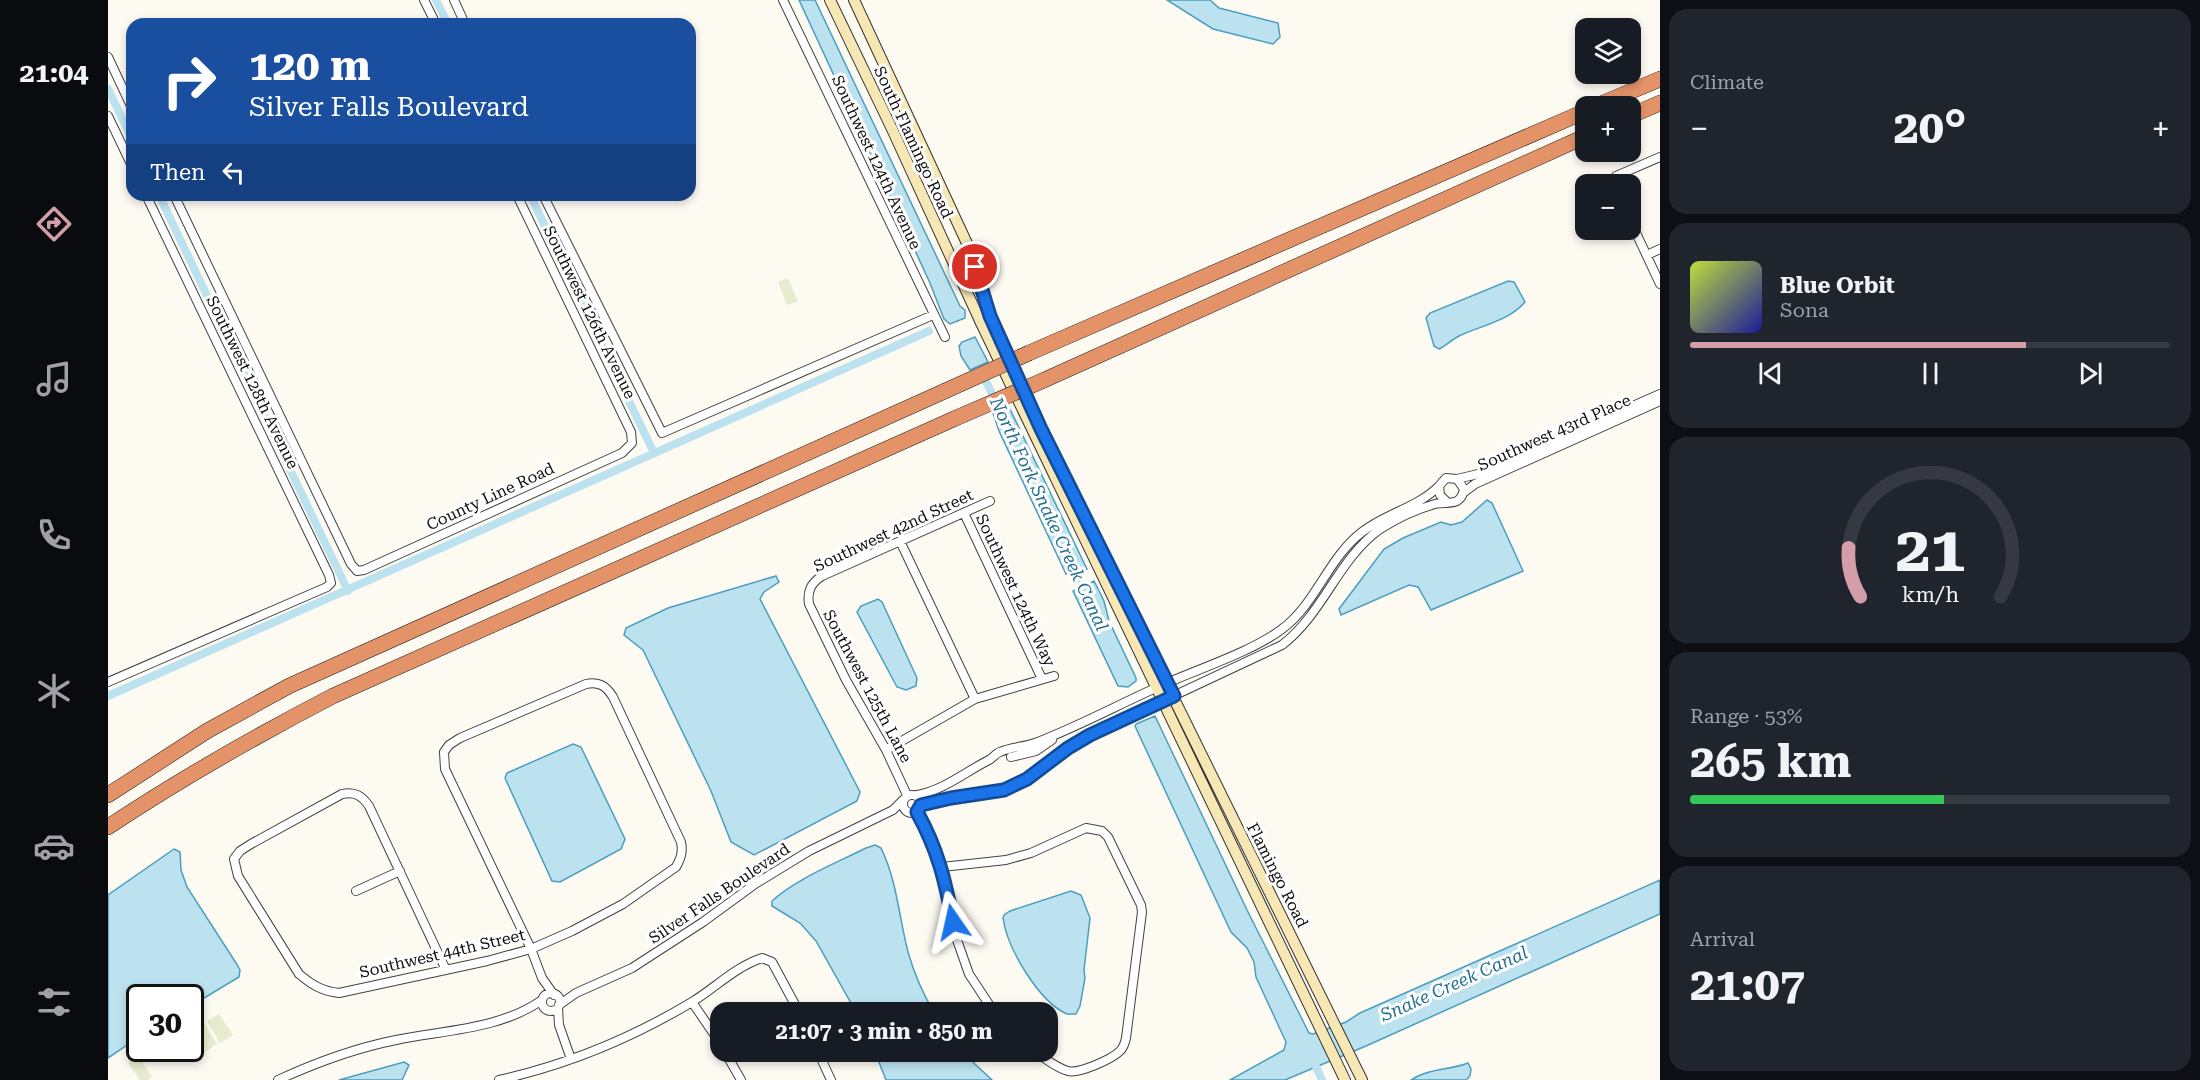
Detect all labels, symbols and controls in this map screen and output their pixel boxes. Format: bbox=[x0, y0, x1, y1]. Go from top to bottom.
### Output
map controls bbox=[1575, 18, 1641, 240]
button: layers bbox=[1575, 18, 1641, 84]
text: 120 m bbox=[249, 41, 371, 90]
icon: right bbox=[150, 42, 228, 120]
text: 21:04 bbox=[20, 57, 88, 89]
street label: South Flamingo Road bbox=[870, 63, 957, 221]
text: Climate bbox=[1690, 70, 1764, 94]
street label: Southwest 124th Avenue bbox=[828, 72, 925, 253]
text: Silver Falls Boulevard bbox=[249, 91, 529, 123]
button: + bbox=[1575, 96, 1641, 162]
text: 20° bbox=[1894, 101, 1966, 154]
text: − bbox=[1690, 109, 1708, 148]
text: + bbox=[2152, 109, 2170, 148]
icon: left bbox=[217, 156, 250, 189]
text: Then bbox=[150, 160, 205, 185]
button: − bbox=[1575, 174, 1641, 240]
icon: directions bbox=[33, 203, 75, 245]
street label: Southwest 126th Avenue bbox=[539, 223, 640, 402]
pin bbox=[949, 241, 1000, 292]
icon: arrive bbox=[958, 250, 991, 283]
text: Blue Orbit bbox=[1780, 273, 1895, 298]
street label: Southwest 128th Avenue bbox=[202, 293, 303, 472]
text: Sona bbox=[1780, 298, 1829, 322]
icon: previous bbox=[1754, 357, 1787, 390]
icon: pause bbox=[1914, 357, 1947, 390]
icon: next bbox=[2074, 357, 2107, 390]
icon: music bbox=[33, 358, 75, 400]
street label: Southwest 43rd Place bbox=[1475, 390, 1634, 475]
water label: North Fork Snake Creek Canal bbox=[985, 393, 1113, 634]
street label: County Line Road bbox=[423, 459, 557, 534]
street label: Southwest 42nd Street bbox=[810, 485, 976, 576]
street label: Southwest 124th Way bbox=[972, 511, 1059, 670]
text: 21 bbox=[1895, 513, 1965, 586]
icon: phone bbox=[33, 514, 75, 556]
text: km/h bbox=[1901, 582, 1959, 607]
street label: Southwest 125th Lane bbox=[819, 606, 916, 766]
icon: climate bbox=[33, 670, 75, 712]
text: Range · 53% bbox=[1690, 704, 1802, 728]
text: 265 km bbox=[1690, 735, 1851, 788]
street label: Flamingo Road bbox=[1243, 820, 1312, 931]
icon: car bbox=[33, 825, 75, 867]
street label: Silver Falls Boulevard bbox=[645, 839, 793, 948]
position arrow bbox=[921, 890, 985, 954]
street label: Southwest 44th Street bbox=[357, 925, 527, 982]
text: Arrival bbox=[1690, 927, 1755, 951]
water label: Snake Creek Canal bbox=[1376, 942, 1531, 1026]
text: 21:07 bbox=[1690, 958, 1805, 1011]
icon: filters bbox=[33, 981, 75, 1023]
speed limit sign: 30 bbox=[126, 984, 204, 1062]
text: 21:07 · 3 min · 850 m bbox=[775, 1019, 993, 1044]

